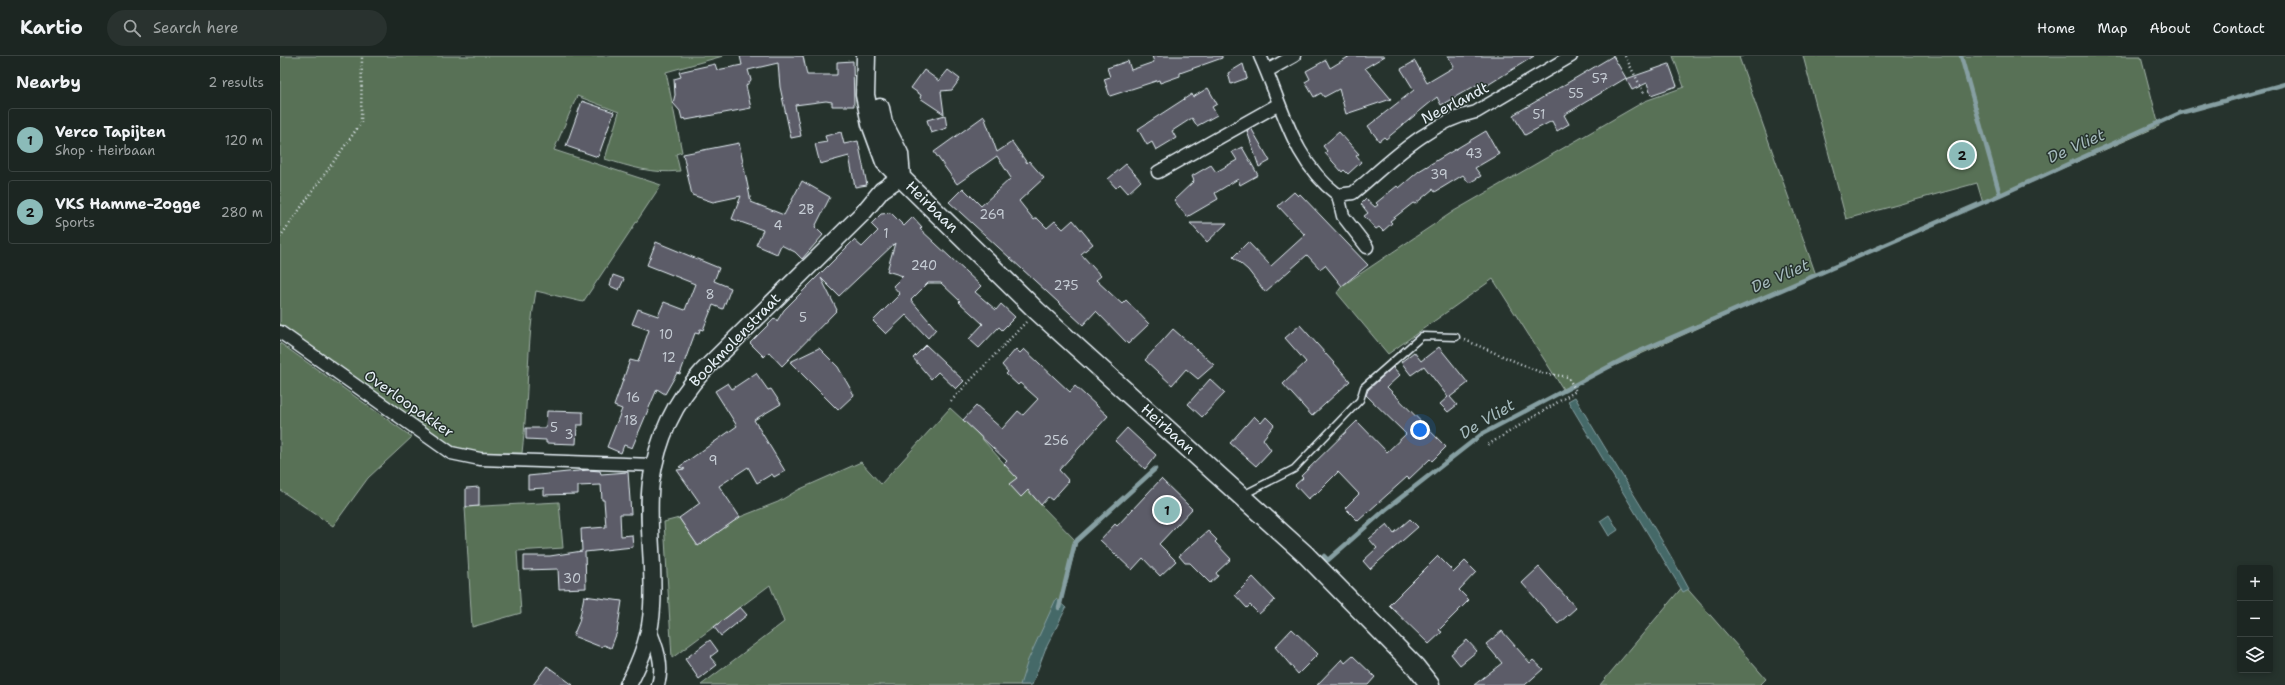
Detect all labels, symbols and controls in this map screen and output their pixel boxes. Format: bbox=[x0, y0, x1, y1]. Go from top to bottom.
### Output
search box bbox=[107, 10, 387, 46]
text: Kartio bbox=[20, 15, 83, 40]
icon: search bbox=[121, 17, 143, 39]
text: Search here bbox=[153, 18, 239, 38]
text: Home bbox=[2037, 19, 2076, 37]
text: Map bbox=[2098, 19, 2128, 37]
text: About bbox=[2150, 19, 2191, 37]
text: Contact bbox=[2213, 19, 2265, 37]
house number: 57 bbox=[1592, 70, 1608, 87]
text: Nearby bbox=[16, 71, 81, 93]
text: 2 results bbox=[208, 74, 264, 91]
street label: Neerlandt bbox=[1418, 77, 1492, 129]
house number: 55 bbox=[1568, 85, 1584, 102]
house number: 51 bbox=[1533, 106, 1545, 123]
text: Verco Tapijten bbox=[55, 122, 166, 142]
water label: De Vliet bbox=[2044, 124, 2108, 168]
text: 1 bbox=[27, 132, 33, 149]
text: 120 m bbox=[225, 132, 263, 149]
pin: 2 bbox=[1949, 140, 1975, 170]
text: Shop · Heirbaan bbox=[55, 142, 155, 159]
house number: 43 bbox=[1465, 145, 1483, 162]
house number: 39 bbox=[1430, 166, 1448, 183]
street label: Heirbaan bbox=[901, 177, 963, 237]
text: VKS Hamme-Zogge bbox=[55, 194, 201, 214]
house number: 2B bbox=[798, 201, 815, 218]
text: 2 bbox=[25, 204, 35, 221]
text: 280 m bbox=[221, 204, 263, 221]
house number: 269 bbox=[979, 206, 1005, 223]
text: Sports bbox=[55, 214, 95, 231]
house number: 4 bbox=[773, 217, 783, 234]
house number: 1 bbox=[883, 225, 889, 242]
water label: De Vliet bbox=[1748, 254, 1812, 298]
house number: 240 bbox=[911, 257, 937, 274]
house number: 275 bbox=[1054, 277, 1078, 294]
house number: 8 bbox=[705, 286, 715, 303]
street label: Bookmolenstraat bbox=[685, 289, 785, 391]
house number: 5 bbox=[799, 309, 807, 326]
house number: 10 bbox=[659, 326, 673, 343]
house number: 12 bbox=[662, 349, 676, 366]
street label: Overloopakker bbox=[360, 366, 458, 442]
house number: 16 bbox=[626, 389, 640, 406]
water label: De Vliet bbox=[1455, 394, 1519, 444]
street label: Heirbaan bbox=[1137, 399, 1199, 459]
house number: 18 bbox=[624, 412, 638, 429]
house number: 5 bbox=[550, 419, 558, 436]
your location bbox=[1410, 420, 1430, 440]
house number: 3 bbox=[564, 426, 574, 443]
house number: 256 bbox=[1043, 432, 1069, 449]
house number: 9 bbox=[708, 452, 718, 469]
pin: 1 bbox=[1154, 495, 1180, 525]
map controls bbox=[2237, 565, 2273, 673]
button: + bbox=[2237, 565, 2273, 601]
house number: 30 bbox=[563, 570, 581, 587]
button: − bbox=[2237, 601, 2273, 637]
button: layers bbox=[2237, 637, 2273, 673]

